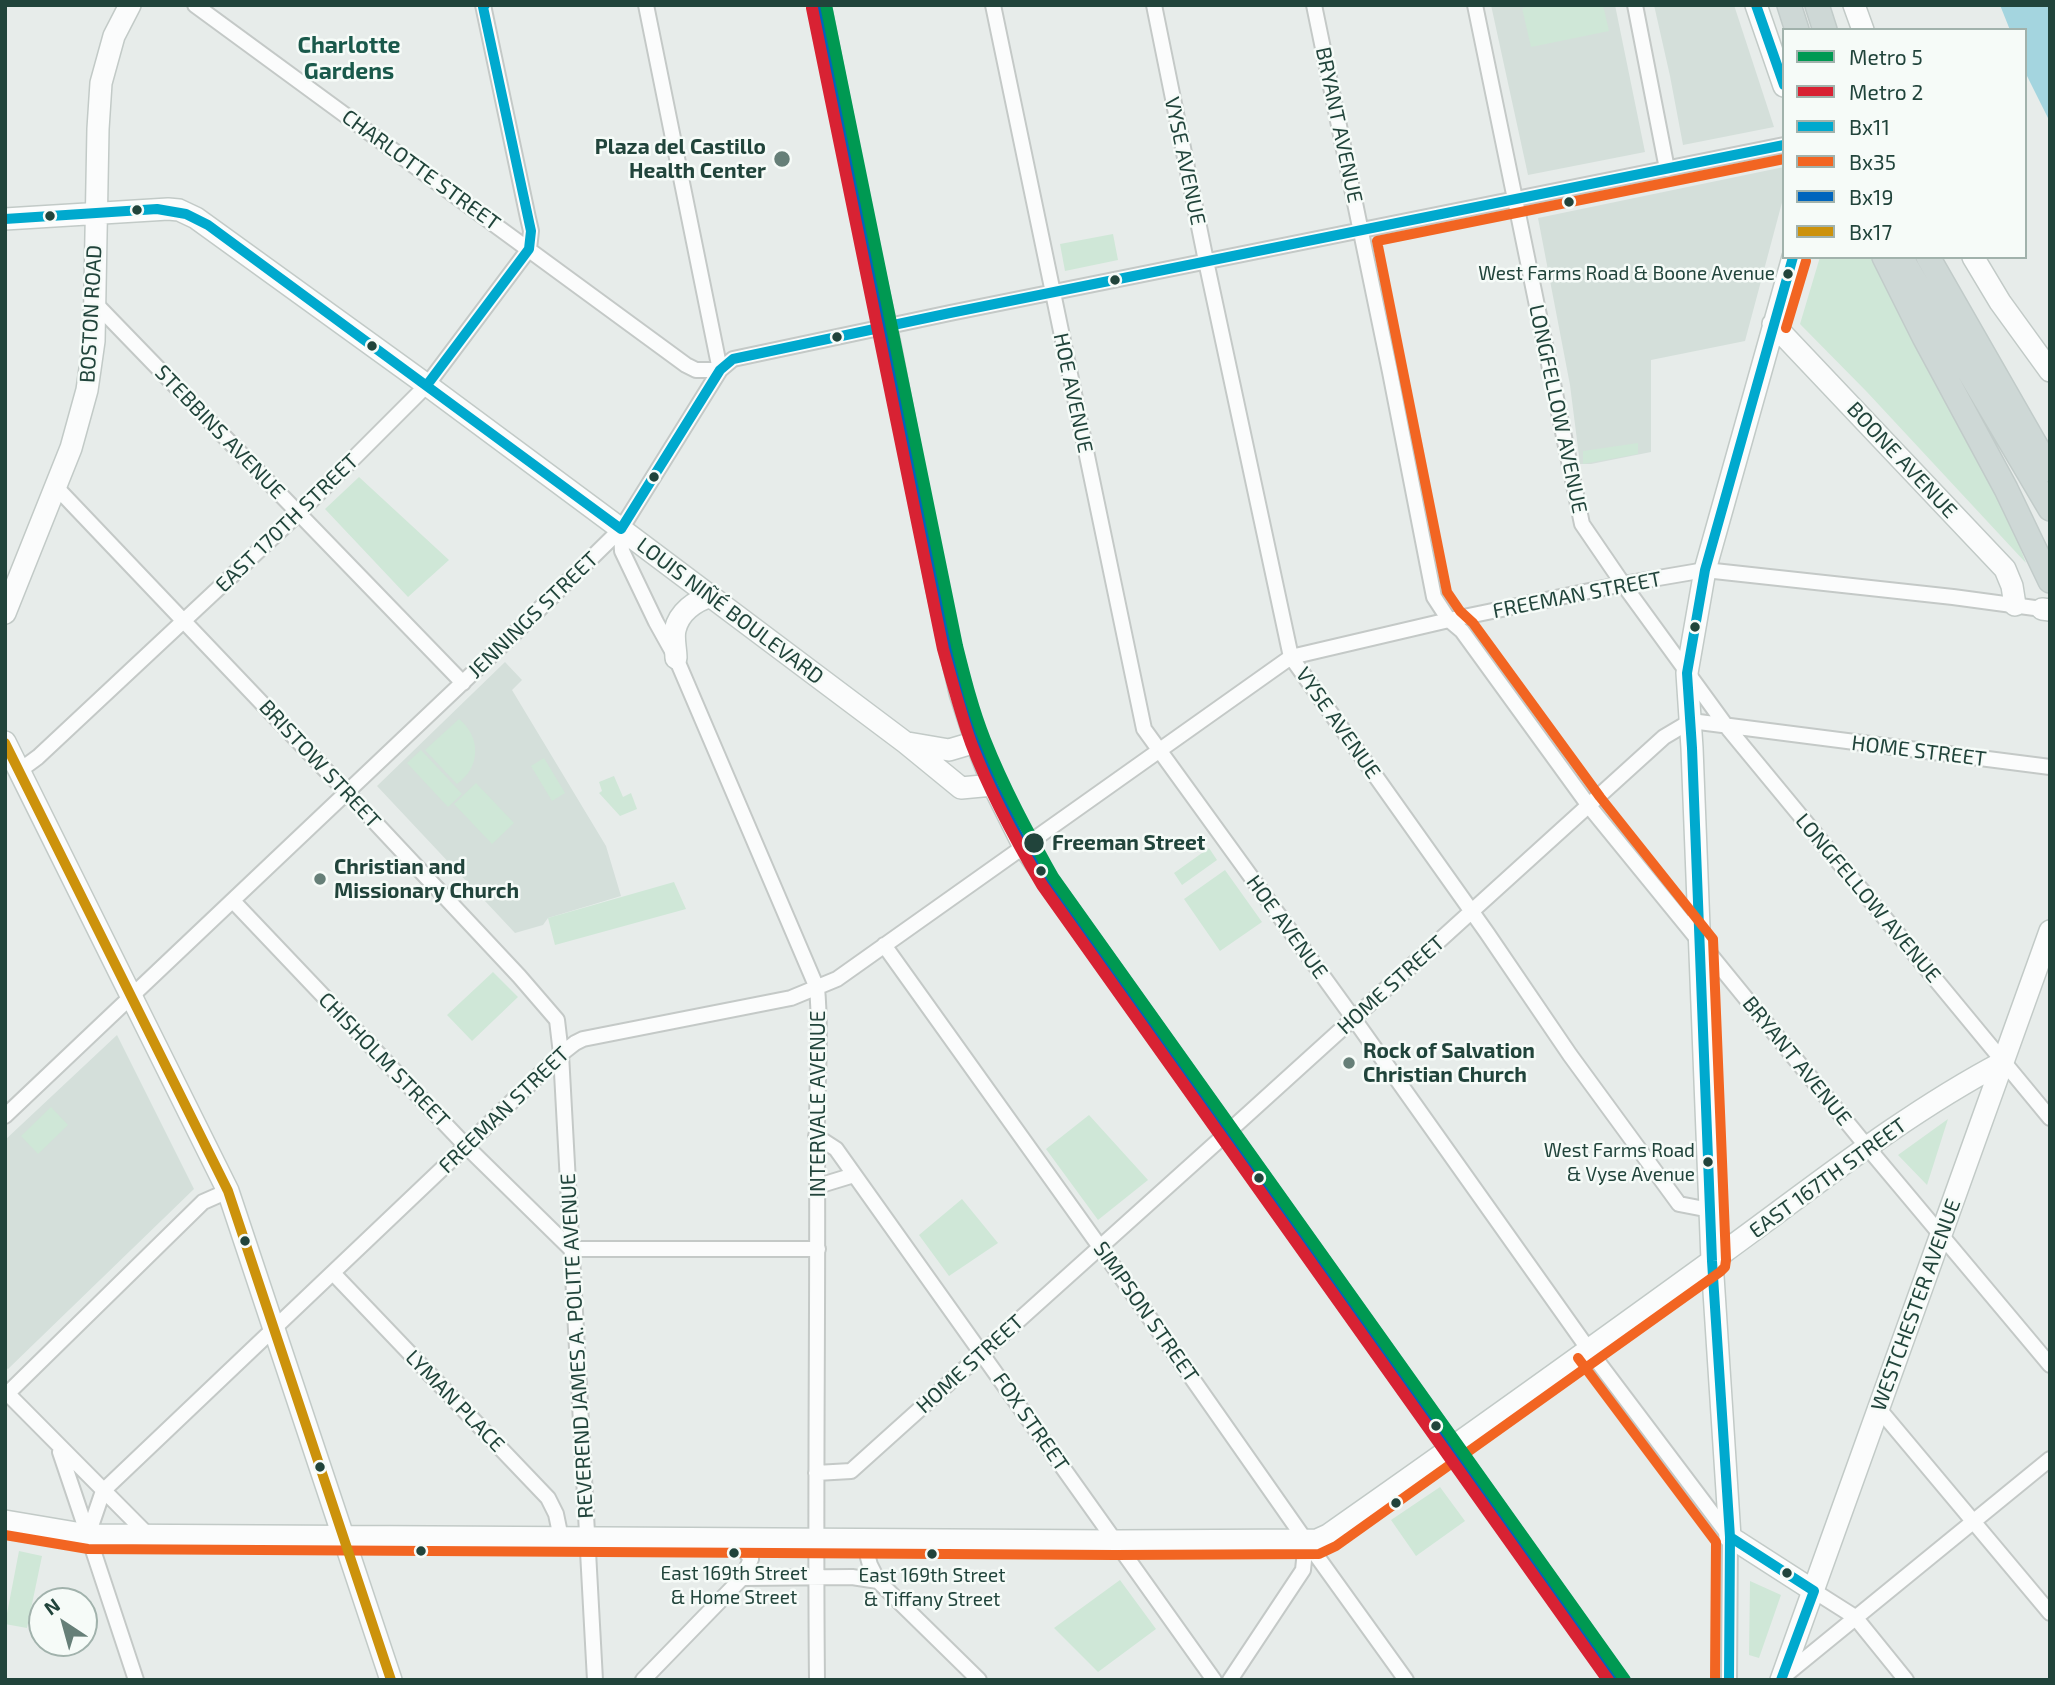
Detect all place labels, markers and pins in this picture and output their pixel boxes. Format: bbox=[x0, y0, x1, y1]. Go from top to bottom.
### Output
place label: Plaza del Castillo Health Center bbox=[595, 134, 766, 184]
marker: Plaza del Castillo Health Center bbox=[772, 149, 792, 169]
unlabelled marker bbox=[1562, 195, 1576, 209]
unlabelled marker bbox=[130, 203, 144, 217]
unlabelled marker bbox=[43, 209, 57, 223]
place label: West Farms Road & Boone Avenue bbox=[1478, 263, 1775, 285]
marker: West Farms Road & Boone Avenue bbox=[1781, 267, 1795, 281]
unlabelled marker bbox=[1108, 273, 1122, 287]
unlabelled marker bbox=[830, 330, 844, 344]
unlabelled marker bbox=[365, 339, 379, 353]
unlabelled marker bbox=[647, 470, 661, 484]
unlabelled marker bbox=[1688, 620, 1702, 634]
place label: Freeman Street bbox=[1052, 830, 1205, 856]
marker: Freeman Street bbox=[1022, 831, 1046, 855]
place label: Christian and Missionary Church bbox=[334, 854, 519, 904]
unlabelled marker bbox=[1034, 864, 1048, 878]
marker: Christian and Missionary Church bbox=[312, 871, 328, 887]
place label: Rock of Salvation Christian Church bbox=[1363, 1038, 1535, 1088]
marker: Rock of Salvation Christian Church bbox=[1341, 1055, 1357, 1071]
place label: West Farms Road & Vyse Avenue bbox=[1544, 1140, 1695, 1184]
marker: West Farms Road & Vyse Avenue bbox=[1701, 1155, 1715, 1169]
unlabelled marker bbox=[1252, 1171, 1266, 1185]
unlabelled marker bbox=[238, 1234, 252, 1248]
unlabelled marker bbox=[1429, 1419, 1443, 1433]
unlabelled marker bbox=[313, 1460, 327, 1474]
unlabelled marker bbox=[1389, 1496, 1403, 1510]
unlabelled marker bbox=[414, 1544, 428, 1558]
marker: East 169th Street & Home Street bbox=[727, 1546, 741, 1560]
marker: East 169th Street & Tiffany Street bbox=[925, 1547, 939, 1561]
place label: East 169th Street & Home Street bbox=[661, 1563, 807, 1607]
place label: East 169th Street & Tiffany Street bbox=[859, 1565, 1005, 1609]
unlabelled marker bbox=[1780, 1566, 1794, 1580]

